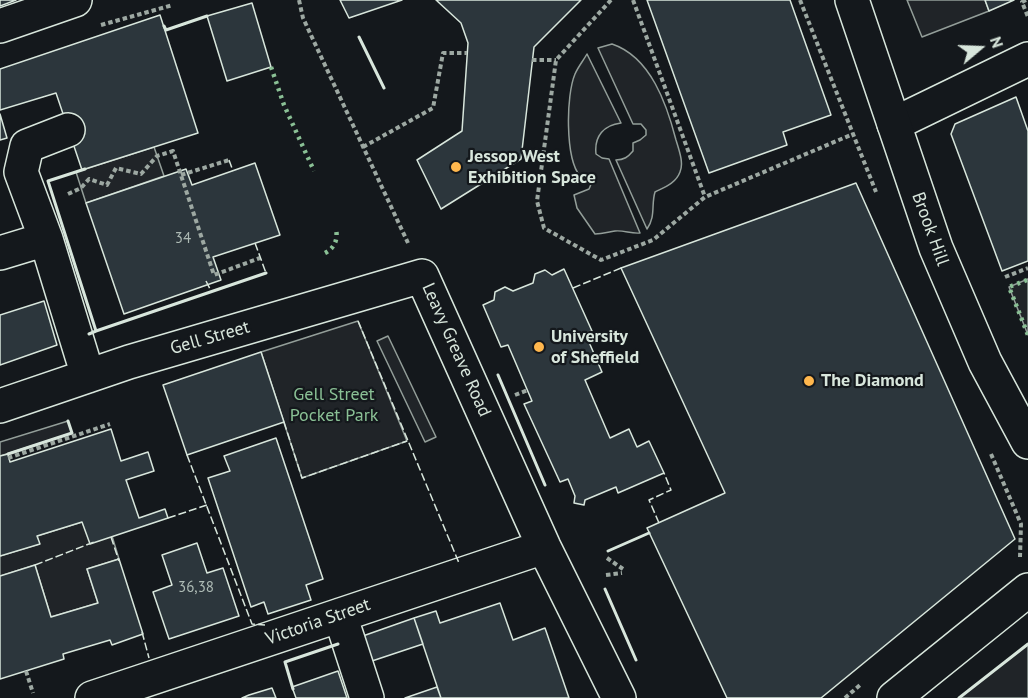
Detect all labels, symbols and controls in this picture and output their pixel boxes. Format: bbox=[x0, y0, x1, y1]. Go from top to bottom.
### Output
north arrow bbox=[950, 18, 1010, 78]
text: N bbox=[986, 34, 1008, 50]
place label: Jessop West Exhibition Space bbox=[468, 146, 596, 188]
marker: Jessop West Exhibition Space bbox=[449, 160, 463, 174]
street label: Brook Hill bbox=[907, 189, 953, 269]
house number: 34 bbox=[175, 230, 191, 248]
street label: Leavy Greave Road bbox=[417, 280, 495, 420]
street label: Gell Street bbox=[168, 316, 252, 360]
place label: University of Sheffield bbox=[551, 326, 639, 368]
marker: University of Sheffield bbox=[532, 340, 546, 354]
place label: The Diamond bbox=[821, 370, 924, 392]
marker: The Diamond bbox=[802, 374, 816, 388]
park label: Gell Street Pocket Park bbox=[290, 384, 378, 426]
house number: 36,38 bbox=[178, 579, 214, 597]
street label: Victoria Street bbox=[263, 594, 373, 650]

